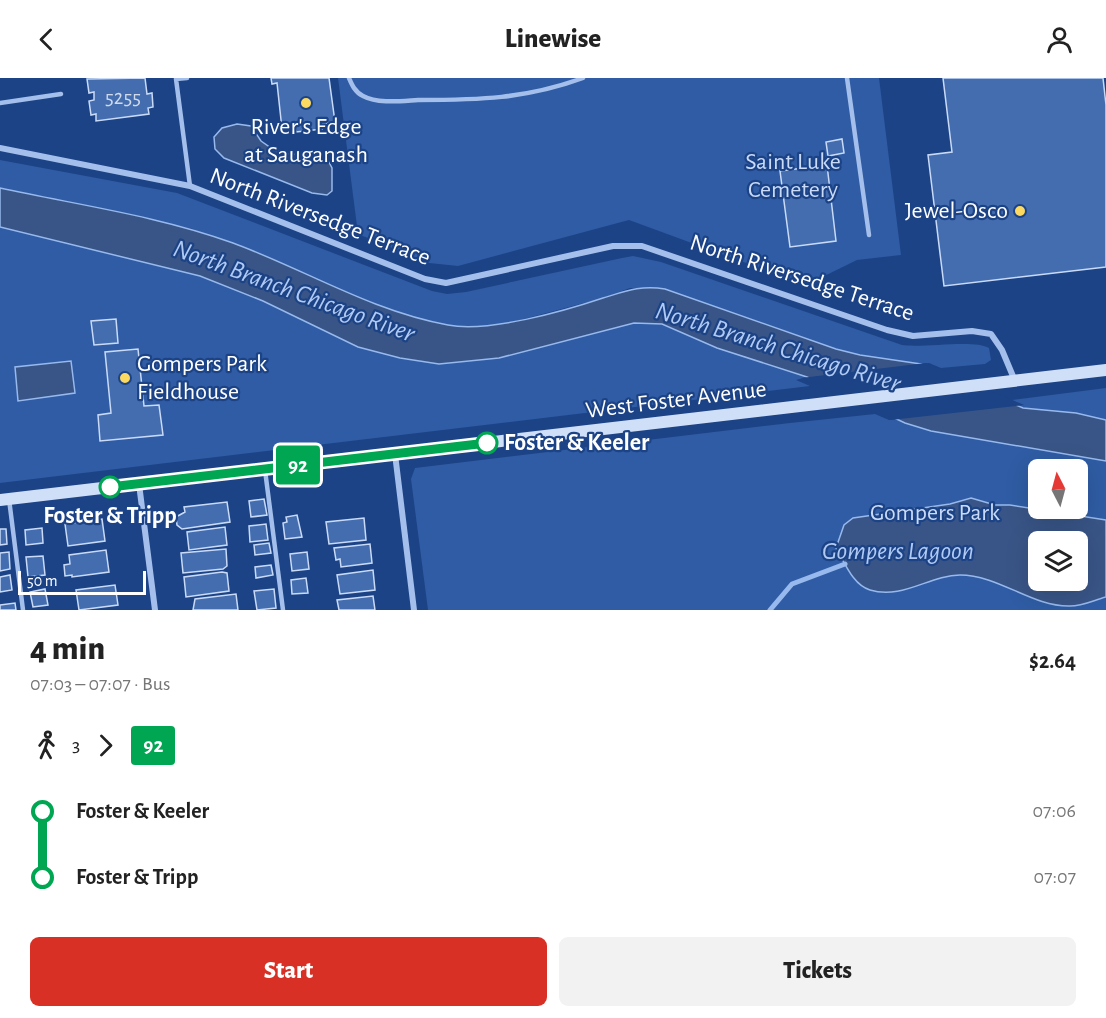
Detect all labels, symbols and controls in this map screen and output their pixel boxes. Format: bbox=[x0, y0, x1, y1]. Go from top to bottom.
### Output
icon: back bbox=[30, 23, 63, 56]
icon: person bbox=[1043, 23, 1076, 56]
text: Linewise bbox=[505, 25, 601, 52]
house number: 5255 bbox=[105, 87, 141, 108]
marker: River's Edge at Sauganash bbox=[299, 96, 313, 110]
place label: River's Edge at Sauganash bbox=[244, 115, 368, 167]
park label: Saint Luke Cemetery bbox=[745, 150, 841, 202]
street label: North Riversedge Terrace bbox=[206, 164, 434, 270]
place label: Jewel-Osco bbox=[905, 199, 1008, 223]
marker: Jewel-Osco bbox=[1013, 204, 1027, 218]
street label: North Riversedge Terrace bbox=[687, 230, 917, 326]
water label: North Branch Chicago River bbox=[170, 235, 420, 347]
water label: North Branch Chicago River bbox=[652, 297, 905, 397]
place label: Gompers Park Fieldhouse bbox=[137, 352, 267, 404]
marker: Gompers Park Fieldhouse bbox=[118, 371, 132, 385]
street label: West Foster Avenue bbox=[584, 377, 768, 423]
place label: Foster & Keeler bbox=[504, 431, 650, 455]
marker: Foster & Keeler bbox=[476, 432, 498, 454]
line badge: 92 bbox=[271, 446, 325, 484]
text: 92 bbox=[288, 455, 308, 476]
north arrow bbox=[1028, 459, 1088, 519]
map controls bbox=[1028, 459, 1088, 591]
marker: Foster & Tripp bbox=[99, 476, 121, 498]
park label: Gompers Park bbox=[870, 501, 1000, 525]
place label: Foster & Tripp bbox=[43, 504, 177, 528]
button: layers bbox=[1028, 531, 1088, 591]
water label: Gompers Lagoon bbox=[822, 538, 974, 564]
scale bar bbox=[18, 568, 146, 596]
text: 50 m bbox=[27, 573, 58, 589]
text: 4 min bbox=[30, 633, 105, 666]
text: $2.64 bbox=[1029, 650, 1076, 672]
text: 07:03 – 07:07 · Bus bbox=[30, 674, 170, 694]
icon: walk bbox=[30, 729, 63, 762]
icon: forward bbox=[89, 729, 122, 762]
text: 3 bbox=[72, 735, 80, 755]
text: 92 bbox=[143, 735, 163, 756]
text: Foster & Keeler bbox=[76, 800, 209, 822]
text: 07:06 bbox=[1033, 801, 1076, 821]
text: Foster & Tripp bbox=[76, 866, 198, 888]
text: 07:07 bbox=[1034, 867, 1076, 887]
button: Start bbox=[30, 937, 547, 1006]
button: Tickets bbox=[559, 937, 1076, 1006]

